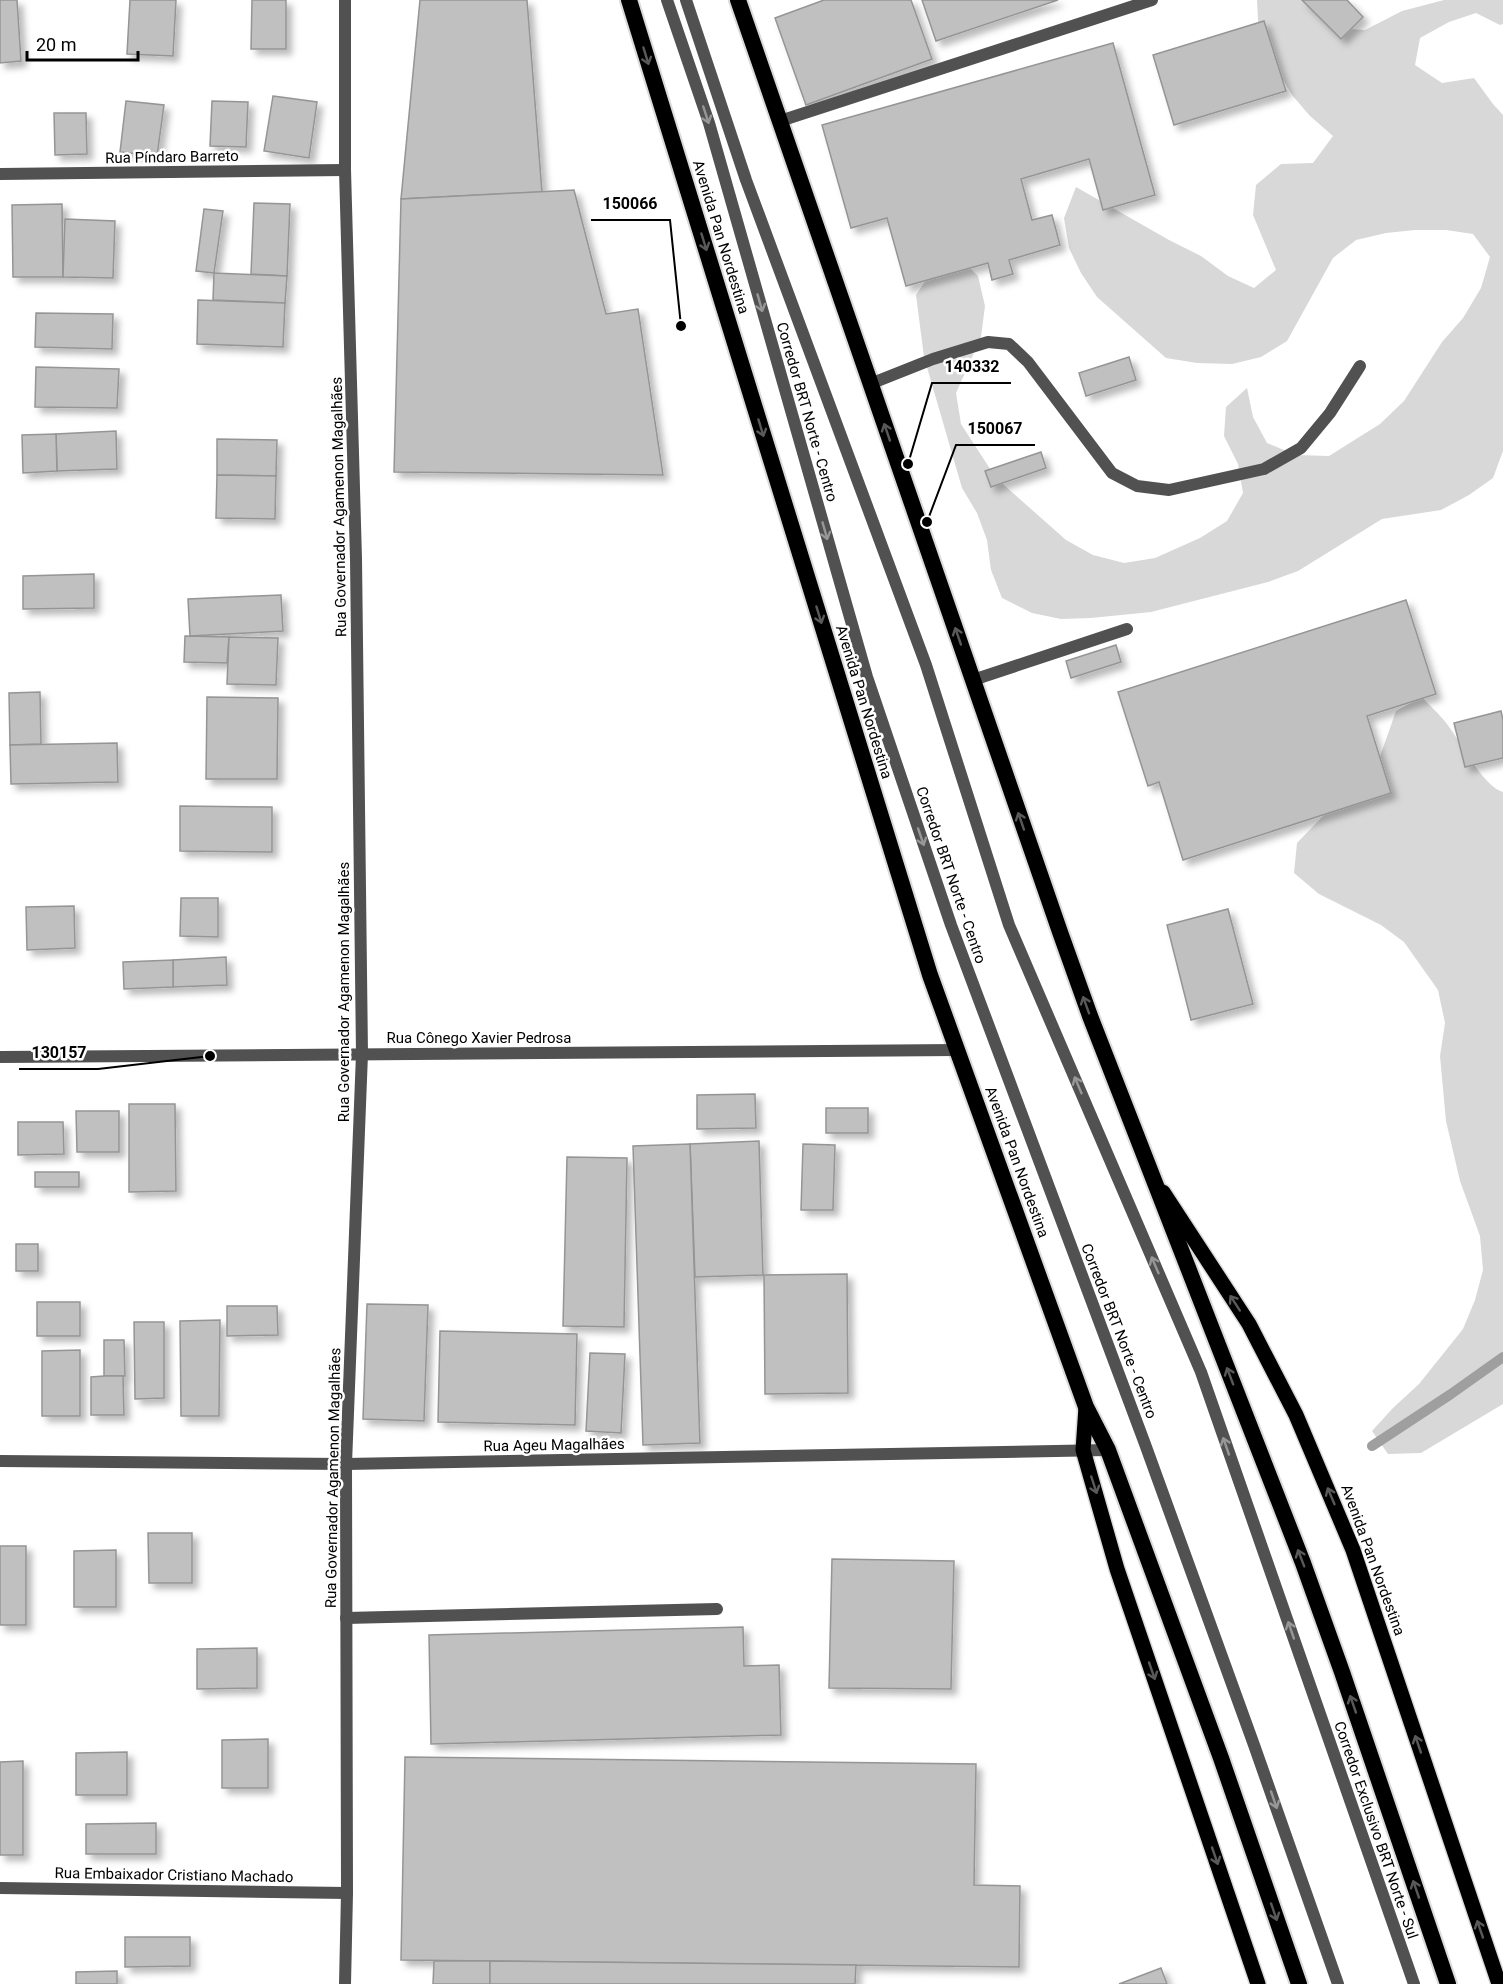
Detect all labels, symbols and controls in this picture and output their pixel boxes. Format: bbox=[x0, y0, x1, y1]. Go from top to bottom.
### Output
scale bar bbox=[27, 24, 138, 62]
text: 20 m bbox=[36, 34, 76, 55]
one-way arrow bbox=[641, 46, 652, 65]
one-way arrow bbox=[701, 105, 712, 124]
street label: Rua Píndaro Barreto bbox=[105, 147, 239, 167]
street label: Avenida Pan Nordestina bbox=[689, 158, 753, 316]
callout: 150066 bbox=[591, 186, 670, 220]
text: 150066 bbox=[602, 194, 658, 213]
one-way arrow bbox=[699, 232, 710, 251]
one-way arrow bbox=[755, 293, 766, 312]
street label: Corredor BRT Norte - Centro bbox=[773, 320, 841, 504]
callout: 140332 bbox=[932, 349, 1011, 383]
text: 140332 bbox=[944, 357, 1000, 376]
street label: Rua Governador Agamenon Magalhães bbox=[328, 377, 350, 637]
callout: 150067 bbox=[956, 411, 1035, 445]
one-way arrow bbox=[756, 419, 767, 438]
text: 150067 bbox=[967, 419, 1023, 438]
one-way arrow bbox=[881, 423, 892, 442]
one-way arrow bbox=[820, 521, 831, 540]
one-way arrow bbox=[814, 605, 825, 624]
street label: Avenida Pan Nordestina bbox=[832, 623, 896, 781]
one-way arrow bbox=[951, 627, 962, 646]
street label: Corredor BRT Norte - Centro bbox=[912, 784, 990, 966]
one-way arrow bbox=[1015, 812, 1026, 831]
one-way arrow bbox=[917, 827, 928, 845]
street label: Rua Governador Agamenon Magalhães bbox=[335, 862, 353, 1122]
one-way arrow bbox=[1079, 996, 1090, 1014]
street label: Rua Cônego Xavier Pedrosa bbox=[387, 1029, 571, 1047]
callout: 130157 bbox=[19, 1035, 98, 1069]
text: 130157 bbox=[31, 1043, 87, 1062]
one-way arrow bbox=[1072, 1077, 1083, 1095]
street label: Avenida Pan Nordestina bbox=[981, 1084, 1053, 1240]
street label: Corredor BRT Norte - Centro bbox=[1077, 1241, 1161, 1421]
one-way arrow bbox=[1148, 1256, 1160, 1274]
one-way arrow bbox=[1229, 1295, 1241, 1311]
street label: Rua Governador Agamenon Magalhães bbox=[322, 1348, 344, 1608]
one-way arrow bbox=[1224, 1367, 1235, 1386]
street label: Rua Ageu Magalhães bbox=[483, 1435, 625, 1455]
one-way arrow bbox=[1220, 1437, 1231, 1456]
one-way arrow bbox=[1089, 1475, 1100, 1494]
street label: Avenida Pan Nordestina bbox=[1337, 1482, 1409, 1638]
one-way arrow bbox=[1324, 1487, 1335, 1505]
one-way arrow bbox=[1294, 1549, 1305, 1568]
one-way arrow bbox=[1284, 1621, 1295, 1640]
one-way arrow bbox=[1147, 1661, 1158, 1680]
one-way arrow bbox=[1347, 1695, 1358, 1714]
street label: Corredor Exclusivo BRT Norte - Sul bbox=[1330, 1719, 1422, 1941]
one-way arrow bbox=[1412, 1735, 1423, 1754]
one-way arrow bbox=[1269, 1790, 1280, 1809]
one-way arrow bbox=[1210, 1846, 1221, 1865]
street label: Rua Embaixador Cristiano Machado bbox=[54, 1864, 294, 1886]
one-way arrow bbox=[1410, 1880, 1421, 1899]
one-way arrow bbox=[1270, 1902, 1281, 1921]
one-way arrow bbox=[1474, 1919, 1485, 1938]

